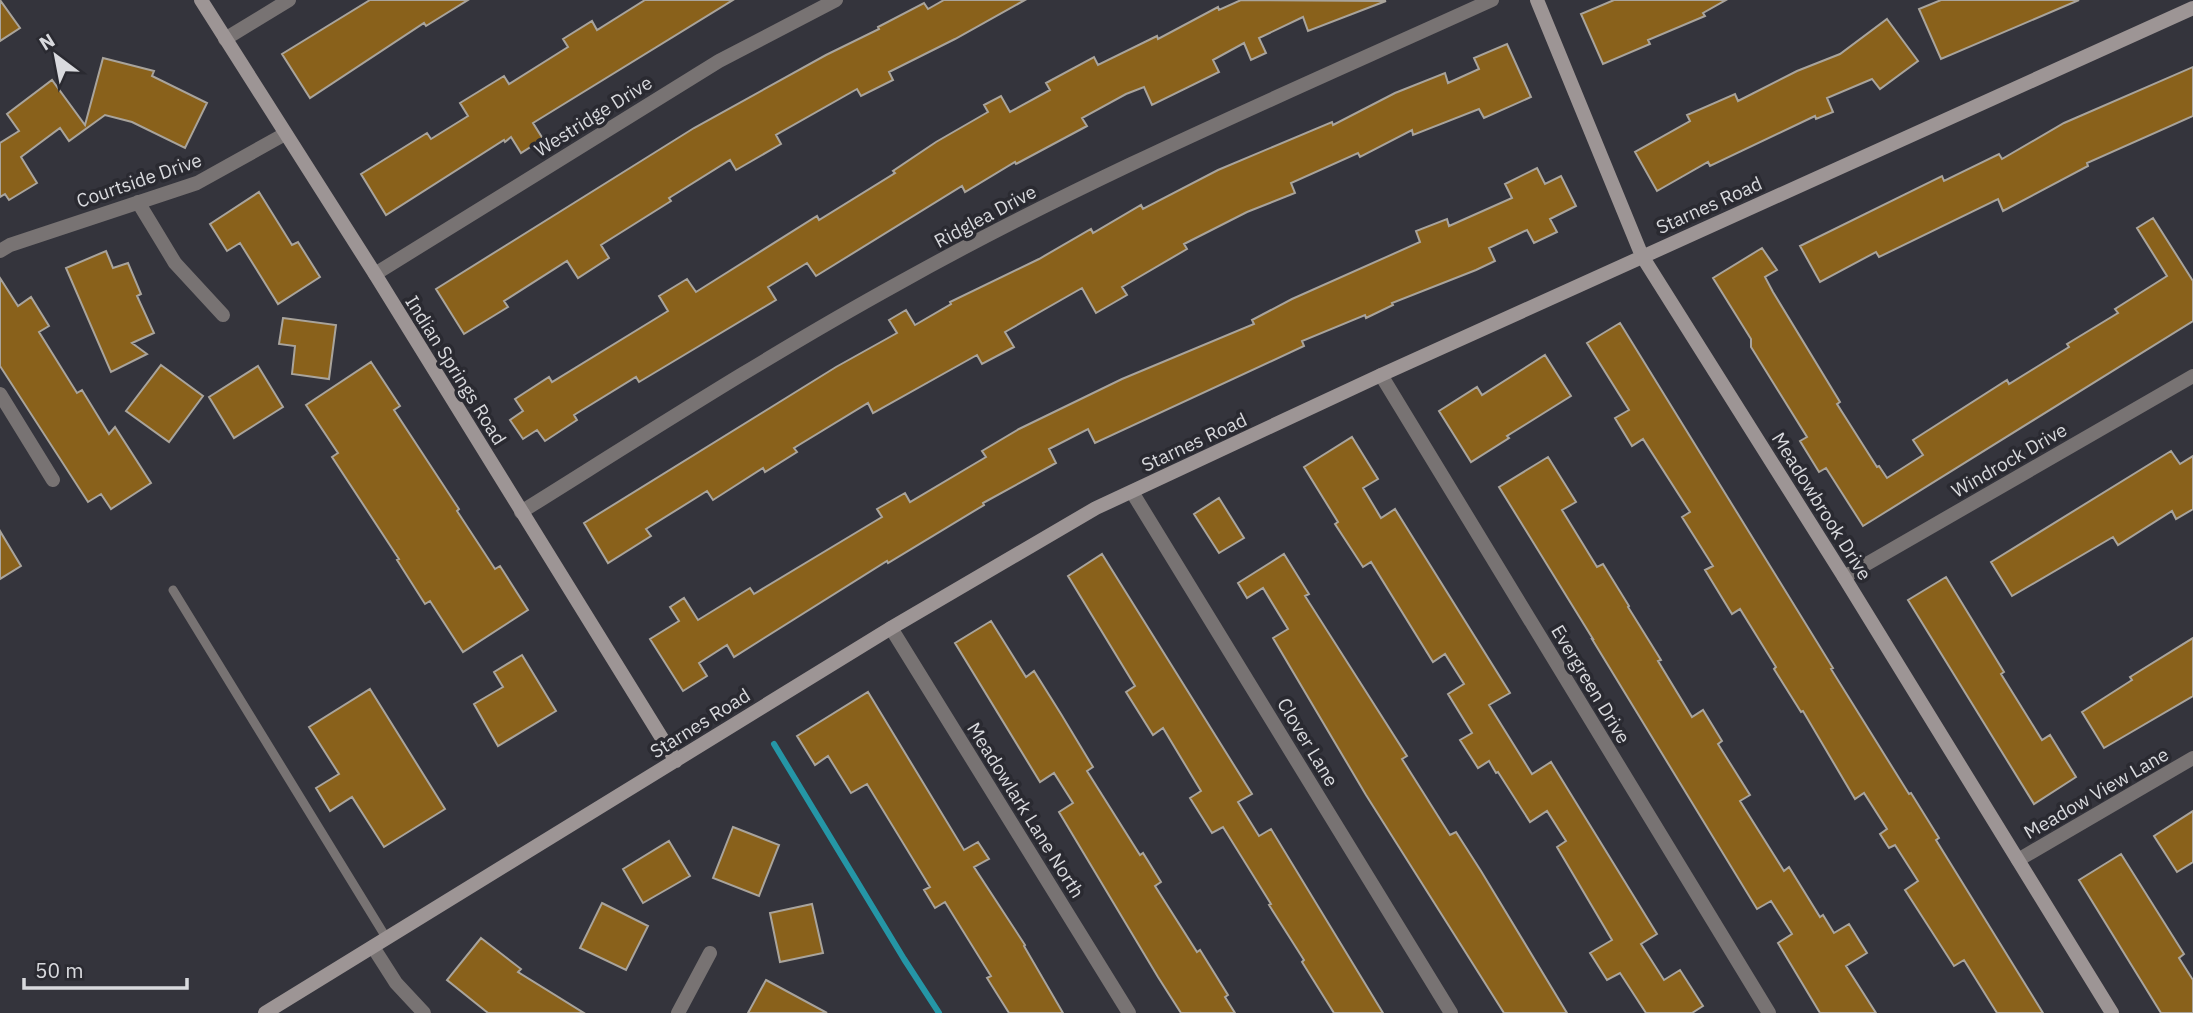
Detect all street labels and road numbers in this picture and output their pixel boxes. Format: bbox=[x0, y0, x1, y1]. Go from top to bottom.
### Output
street label: Westridge Drive bbox=[530, 70, 656, 162]
street label: Courtside Drive bbox=[73, 147, 205, 213]
street label: Starnes Road bbox=[1652, 171, 1766, 239]
street label: Ridglea Drive bbox=[930, 179, 1040, 253]
street label: Indian Springs Road bbox=[400, 291, 512, 449]
street label: Starnes Road bbox=[1138, 407, 1250, 477]
street label: Windrock Drive bbox=[1947, 417, 2071, 503]
street label: Meadowbrook Drive bbox=[1767, 428, 1877, 584]
street label: Evergreen Drive bbox=[1546, 620, 1636, 748]
street label: Starnes Road bbox=[646, 683, 754, 763]
street label: Clover Lane bbox=[1272, 693, 1344, 791]
street label: Meadowlark Lane North bbox=[962, 718, 1090, 902]
street label: Meadow View Lane bbox=[2019, 742, 2173, 844]

